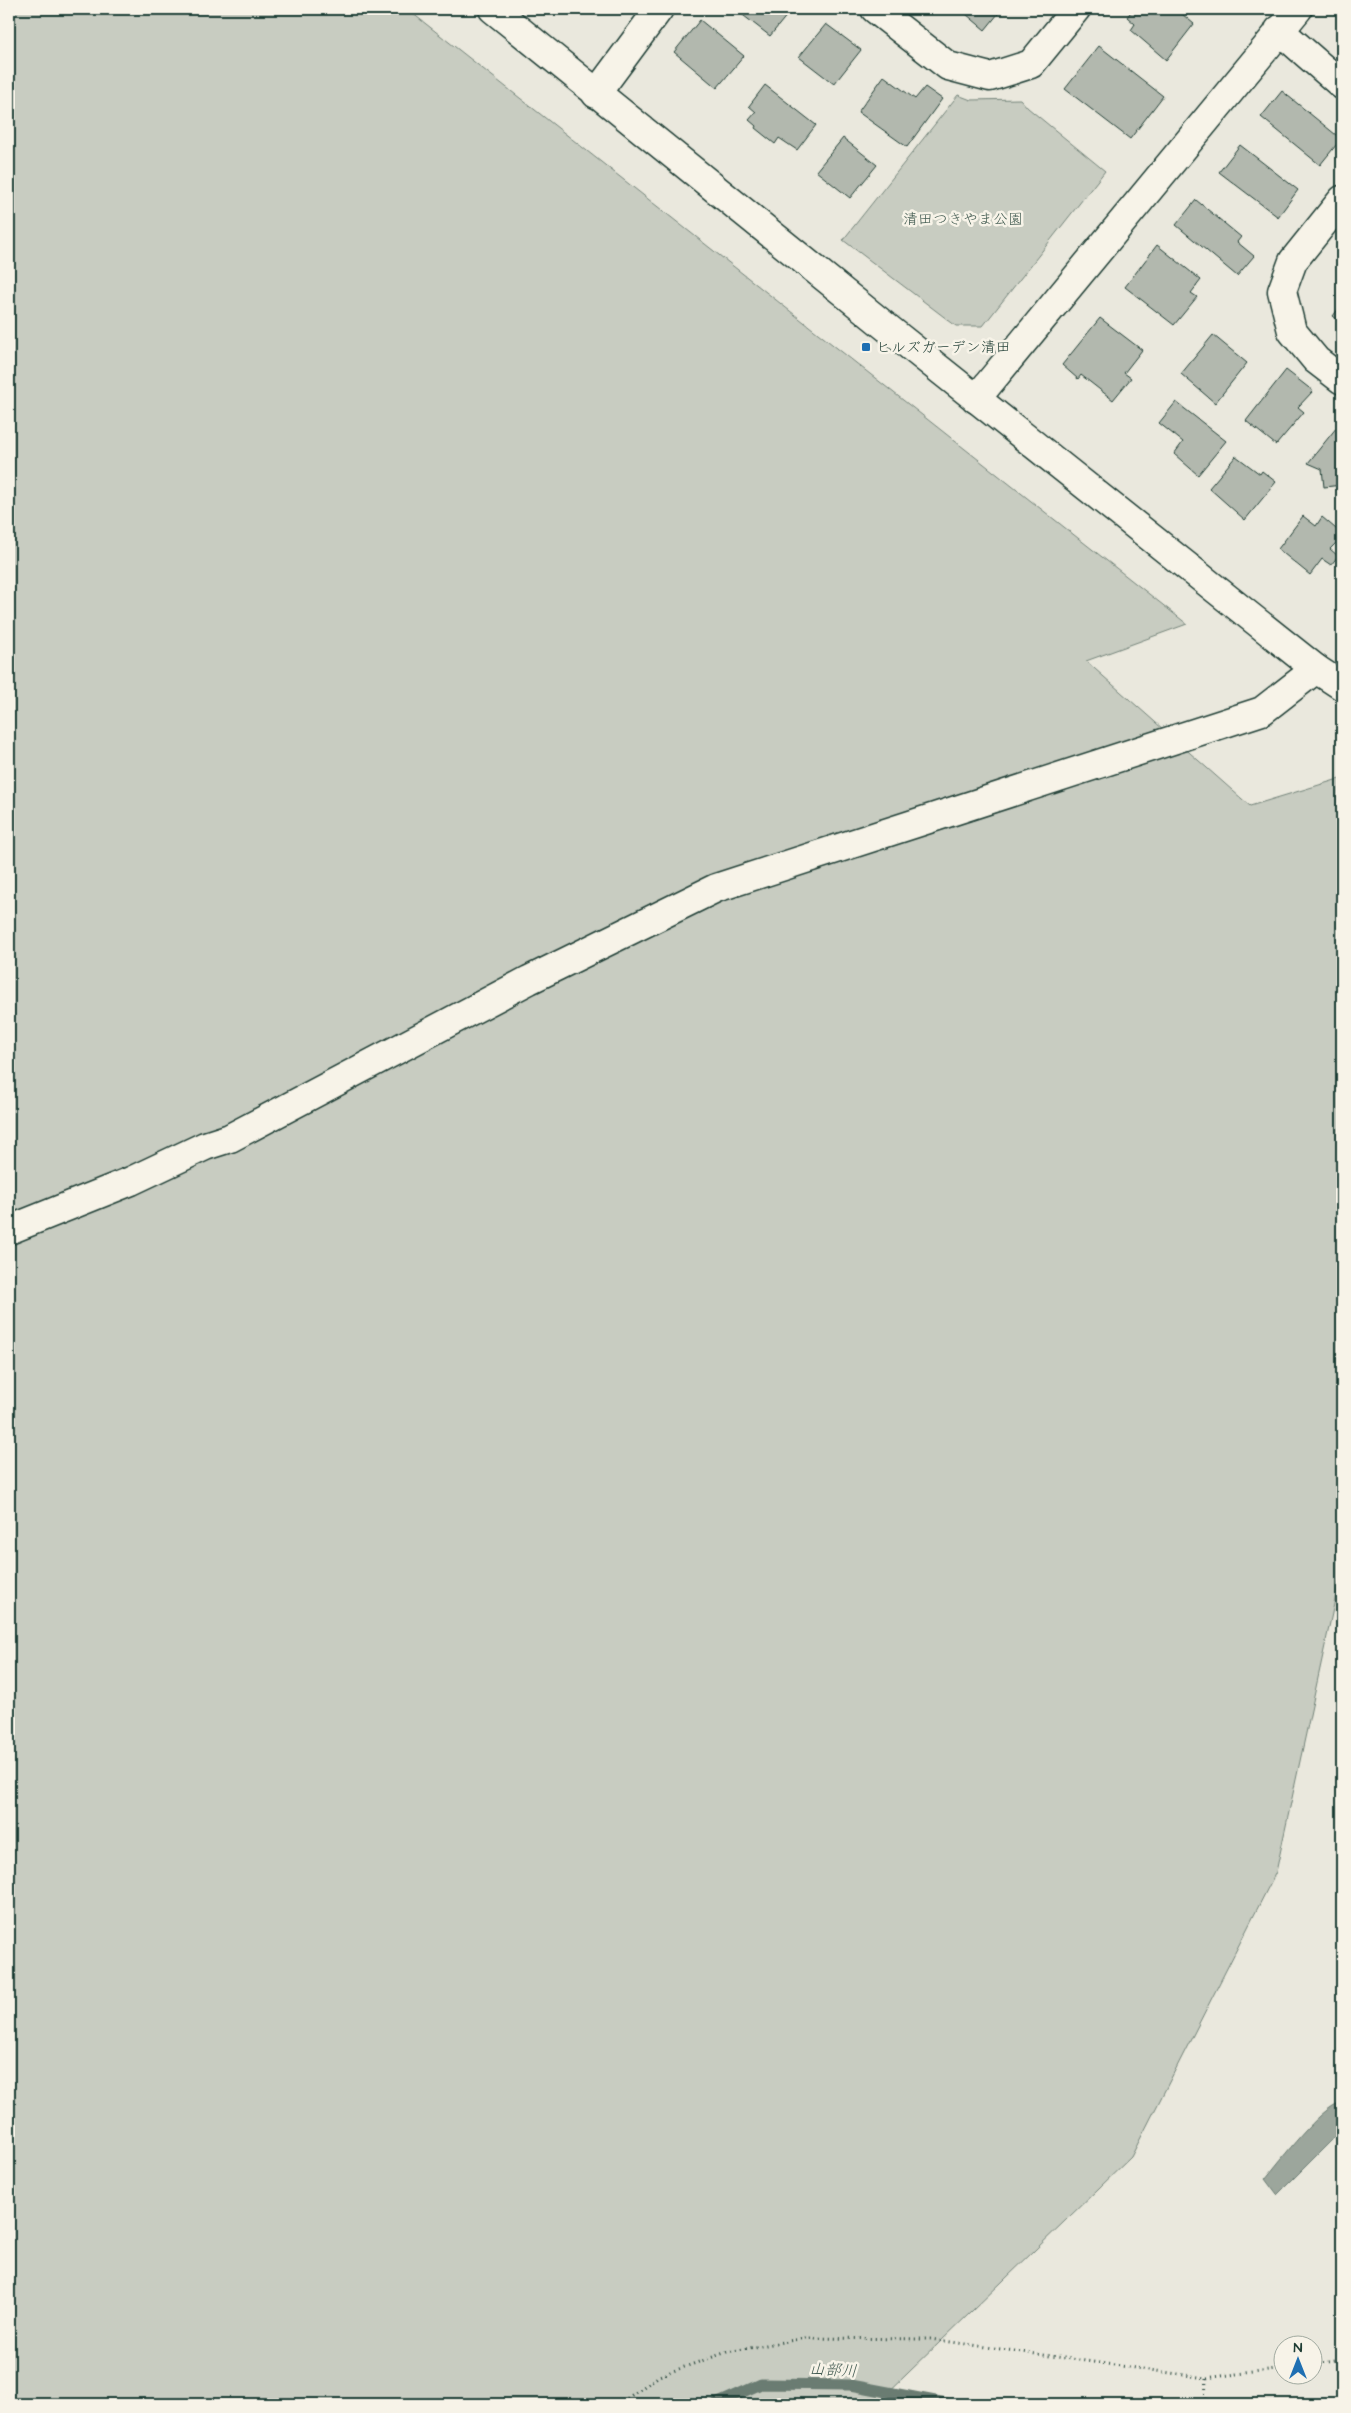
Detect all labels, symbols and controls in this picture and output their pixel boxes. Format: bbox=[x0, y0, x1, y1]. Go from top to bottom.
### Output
park label: 清田つきやま公園 bbox=[903, 209, 1023, 230]
place label: ヒルズガーデン清田 bbox=[876, 337, 1011, 358]
marker: ヒルズガーデン清田 bbox=[860, 341, 872, 353]
north arrow bbox=[1274, 2336, 1324, 2386]
text: N bbox=[1294, 2338, 1303, 2358]
water label: 山部川 bbox=[808, 2358, 857, 2382]

